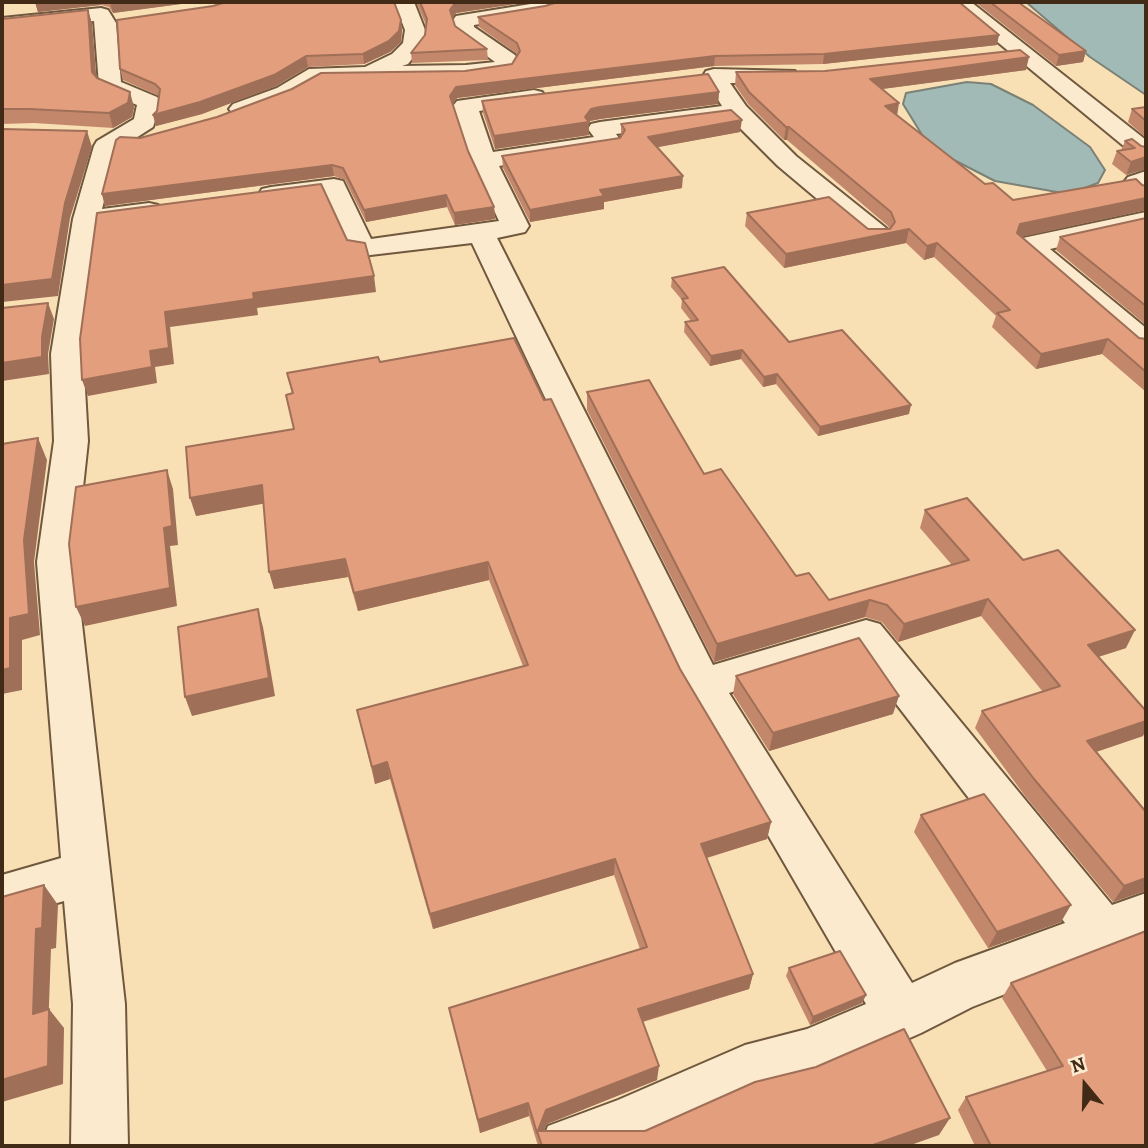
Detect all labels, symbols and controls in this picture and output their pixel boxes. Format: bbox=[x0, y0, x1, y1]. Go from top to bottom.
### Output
north arrow bbox=[1050, 1050, 1120, 1120]
text: N bbox=[1067, 1051, 1089, 1080]

